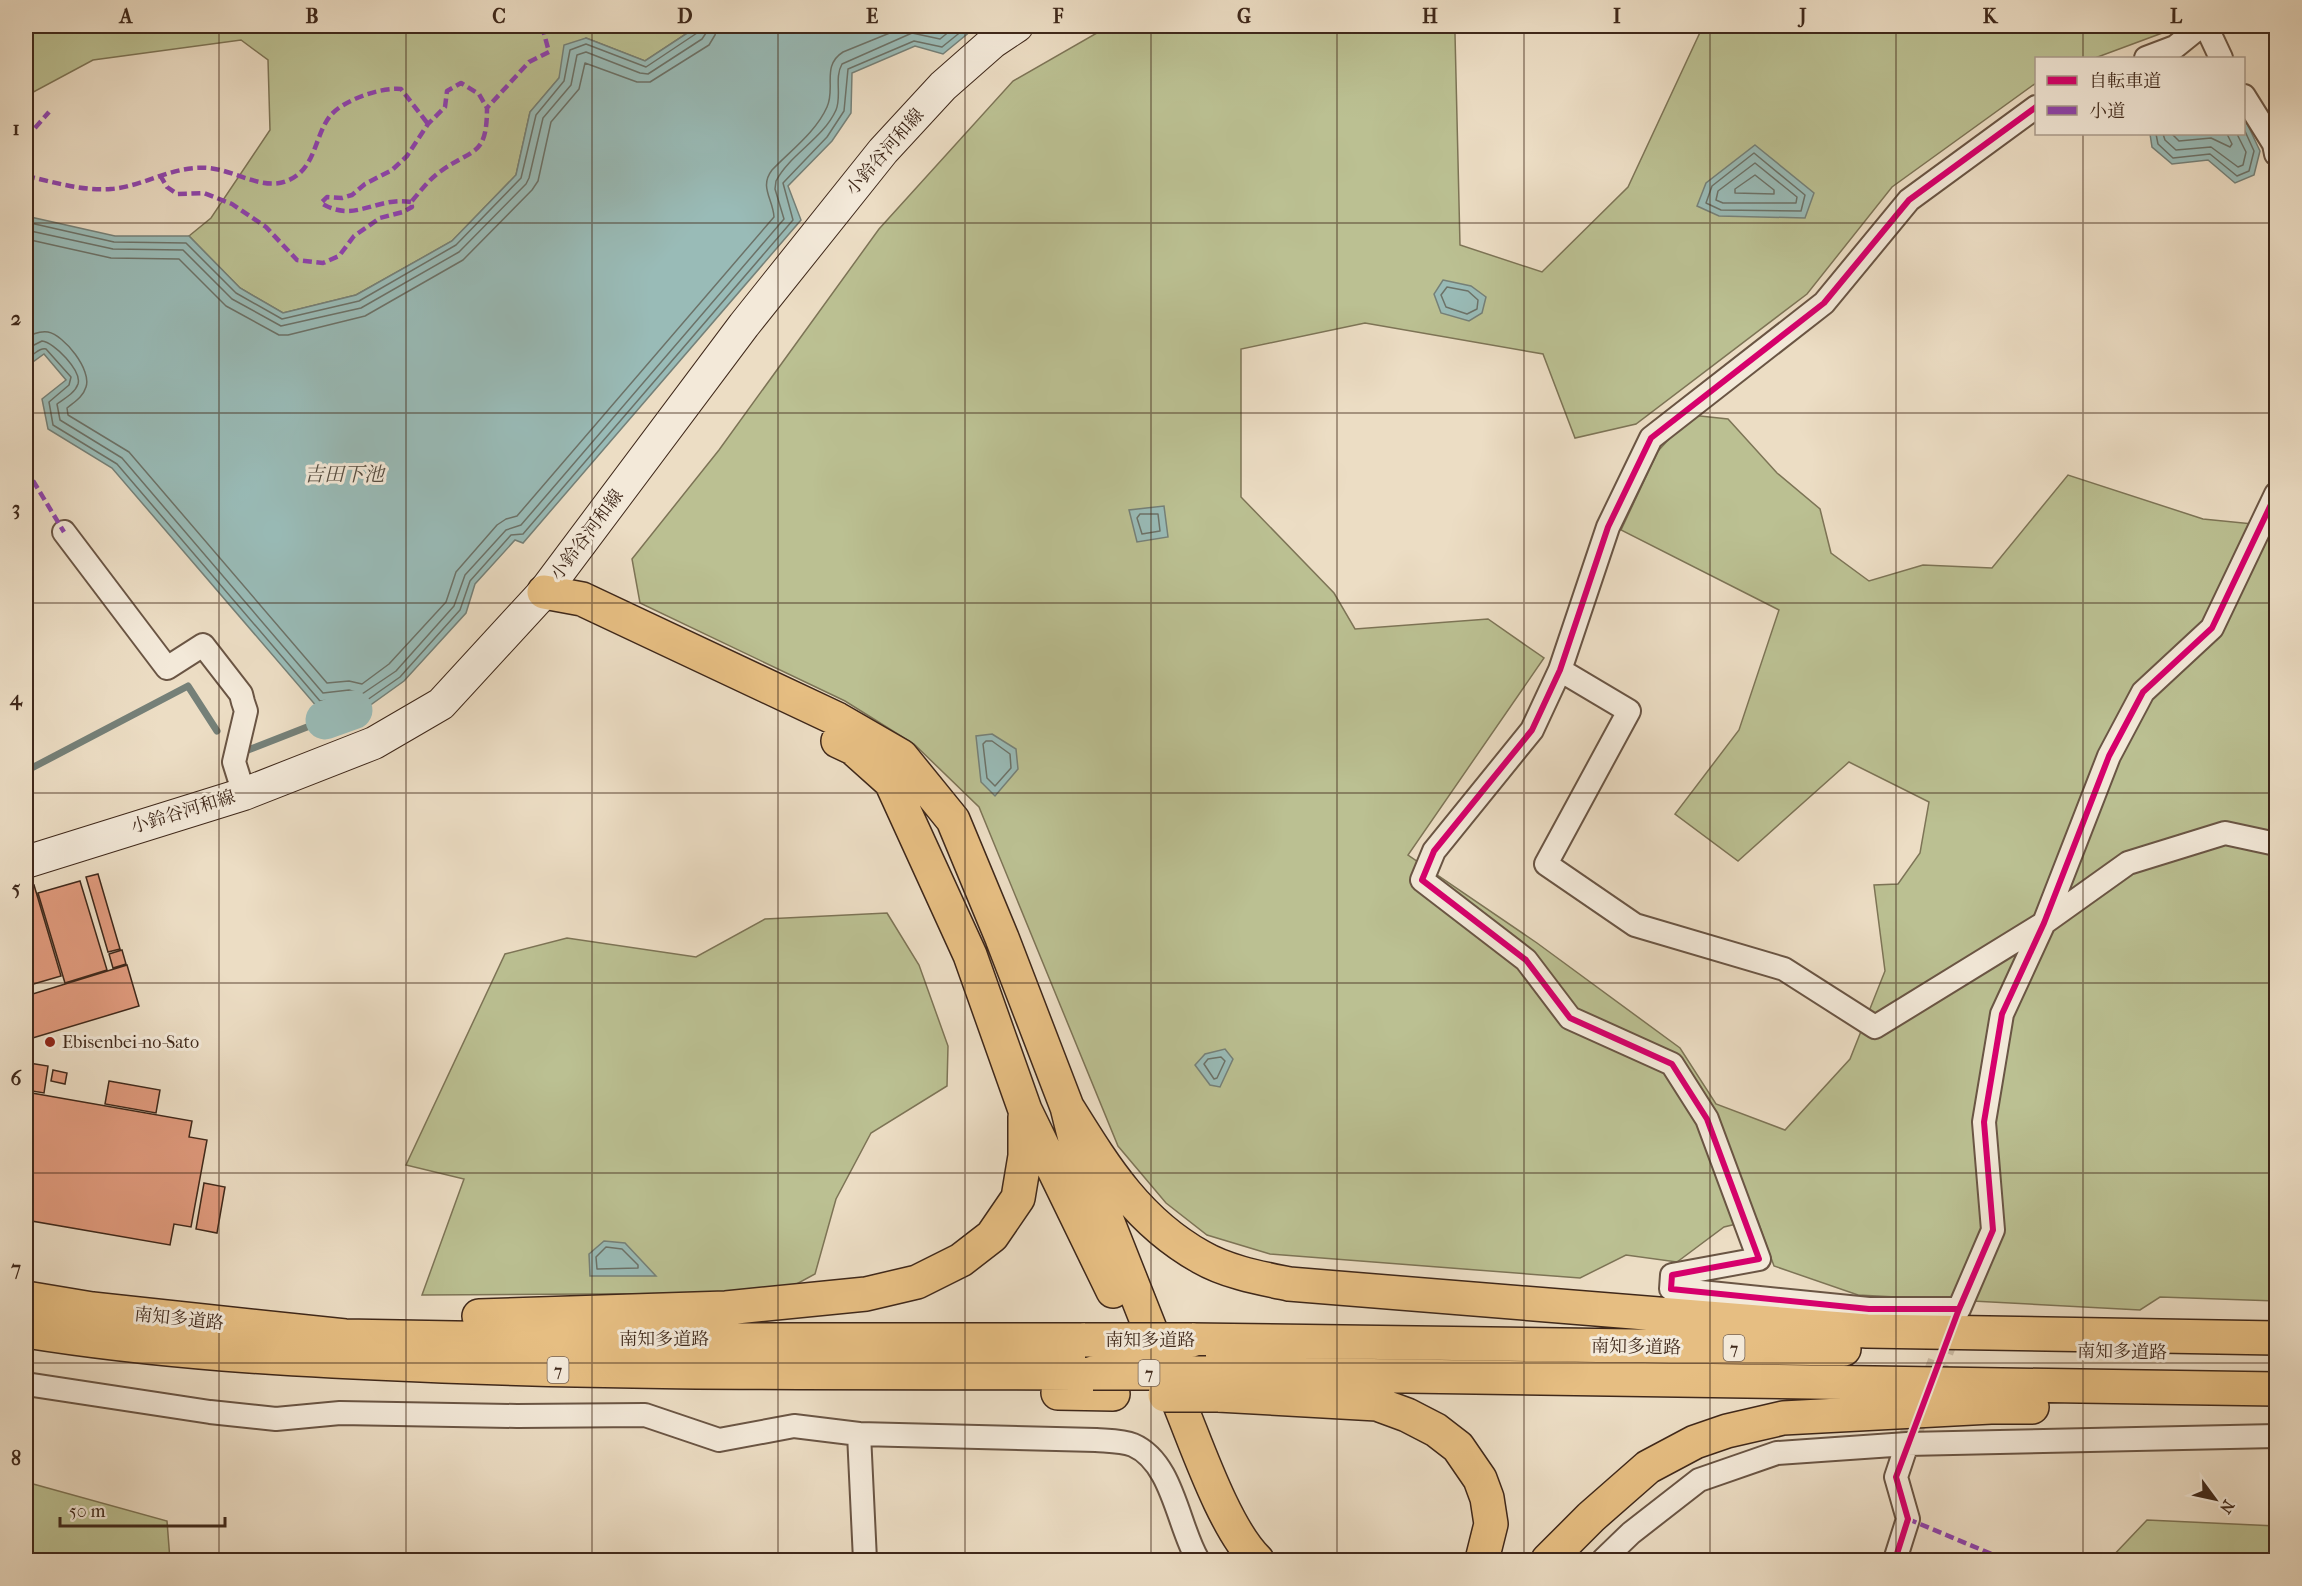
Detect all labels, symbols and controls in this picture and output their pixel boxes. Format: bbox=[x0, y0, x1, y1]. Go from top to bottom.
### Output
text: A bbox=[118, 5, 134, 28]
text: B bbox=[305, 5, 319, 28]
text: C bbox=[492, 5, 506, 28]
text: D bbox=[677, 5, 693, 28]
text: E bbox=[866, 5, 878, 28]
text: F bbox=[1052, 5, 1064, 28]
text: G bbox=[1237, 5, 1251, 28]
text: H bbox=[1422, 5, 1438, 28]
text: I bbox=[1613, 5, 1621, 28]
text: J bbox=[1797, 5, 1807, 28]
text: K bbox=[1983, 5, 1999, 28]
text: L bbox=[2170, 5, 2183, 28]
legend bbox=[2035, 57, 2245, 135]
text: 自転車道 bbox=[2089, 71, 2161, 92]
text: 小道 bbox=[2089, 101, 2125, 122]
street label: 小鈴谷河和線 bbox=[842, 104, 928, 200]
text: 1 bbox=[12, 117, 20, 140]
text: 2 bbox=[11, 307, 21, 330]
water label: 吉田下池 bbox=[304, 463, 386, 486]
street label: 小鈴谷河和線 bbox=[546, 486, 628, 584]
text: 3 bbox=[12, 497, 20, 520]
text: 4 bbox=[9, 687, 23, 711]
street label: 小鈴谷河和線 bbox=[128, 786, 238, 838]
text: 5 bbox=[12, 877, 21, 900]
place label: Ebisenbei-no-Sato bbox=[62, 1032, 199, 1053]
marker: Ebisenbei-no-Sato bbox=[43, 1035, 57, 1049]
text: 6 bbox=[11, 1067, 23, 1090]
text: 7 bbox=[10, 1257, 21, 1280]
street label: 南知多道路 bbox=[133, 1304, 225, 1334]
street label: 南知多道路 bbox=[619, 1329, 709, 1350]
street label: 南知多道路 bbox=[1105, 1330, 1195, 1351]
road number: 7 bbox=[1724, 1335, 1744, 1361]
street label: 南知多道路 bbox=[1591, 1336, 1681, 1358]
street label: 南知多道路 bbox=[2077, 1341, 2167, 1363]
road number: 7 bbox=[548, 1357, 568, 1383]
road number: 7 bbox=[1138, 1360, 1160, 1386]
text: 8 bbox=[11, 1447, 21, 1470]
north arrow bbox=[2185, 1469, 2245, 1529]
scale bar bbox=[60, 1490, 225, 1528]
text: N bbox=[2215, 1497, 2238, 1518]
text: 50 m bbox=[69, 1501, 106, 1522]

